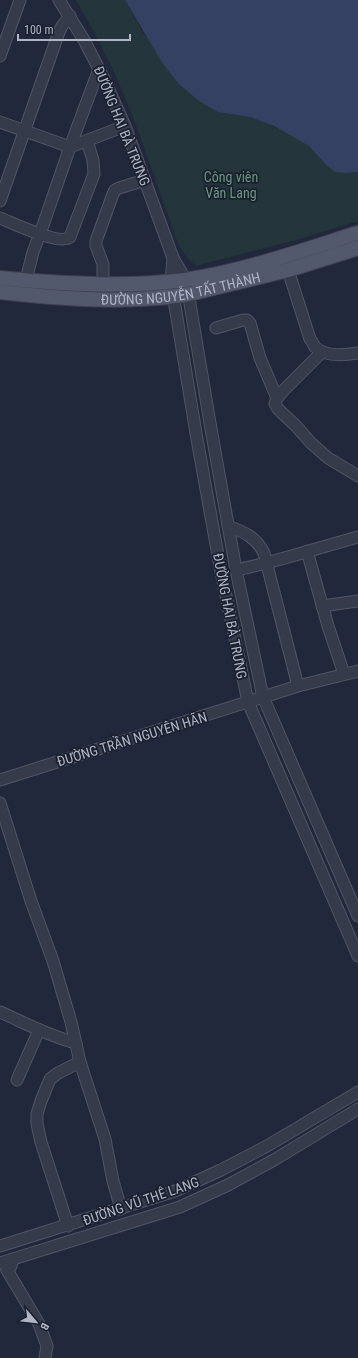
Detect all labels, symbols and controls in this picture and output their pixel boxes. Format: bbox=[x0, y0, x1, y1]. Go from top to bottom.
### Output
scale bar bbox=[18, 16, 130, 42]
text: 100 m bbox=[24, 23, 54, 37]
street label: ĐƯỜNG HAI BÀ TRƯNG bbox=[91, 63, 154, 188]
park label: Công viên Văn Lang bbox=[204, 169, 258, 201]
street label: ĐƯỜNG NGUYỄN TẤT THÀNH bbox=[101, 269, 262, 308]
street label: ĐƯỜNG HAI BÀ TRƯNG bbox=[210, 552, 251, 680]
street label: ĐƯỜNG TRẦN NGUYÊN HÃN bbox=[55, 708, 209, 769]
street label: ĐƯỜNG VŨ THÊ LANG bbox=[80, 1173, 201, 1228]
north arrow bbox=[16, 1302, 56, 1342]
text: B bbox=[37, 1321, 52, 1332]

